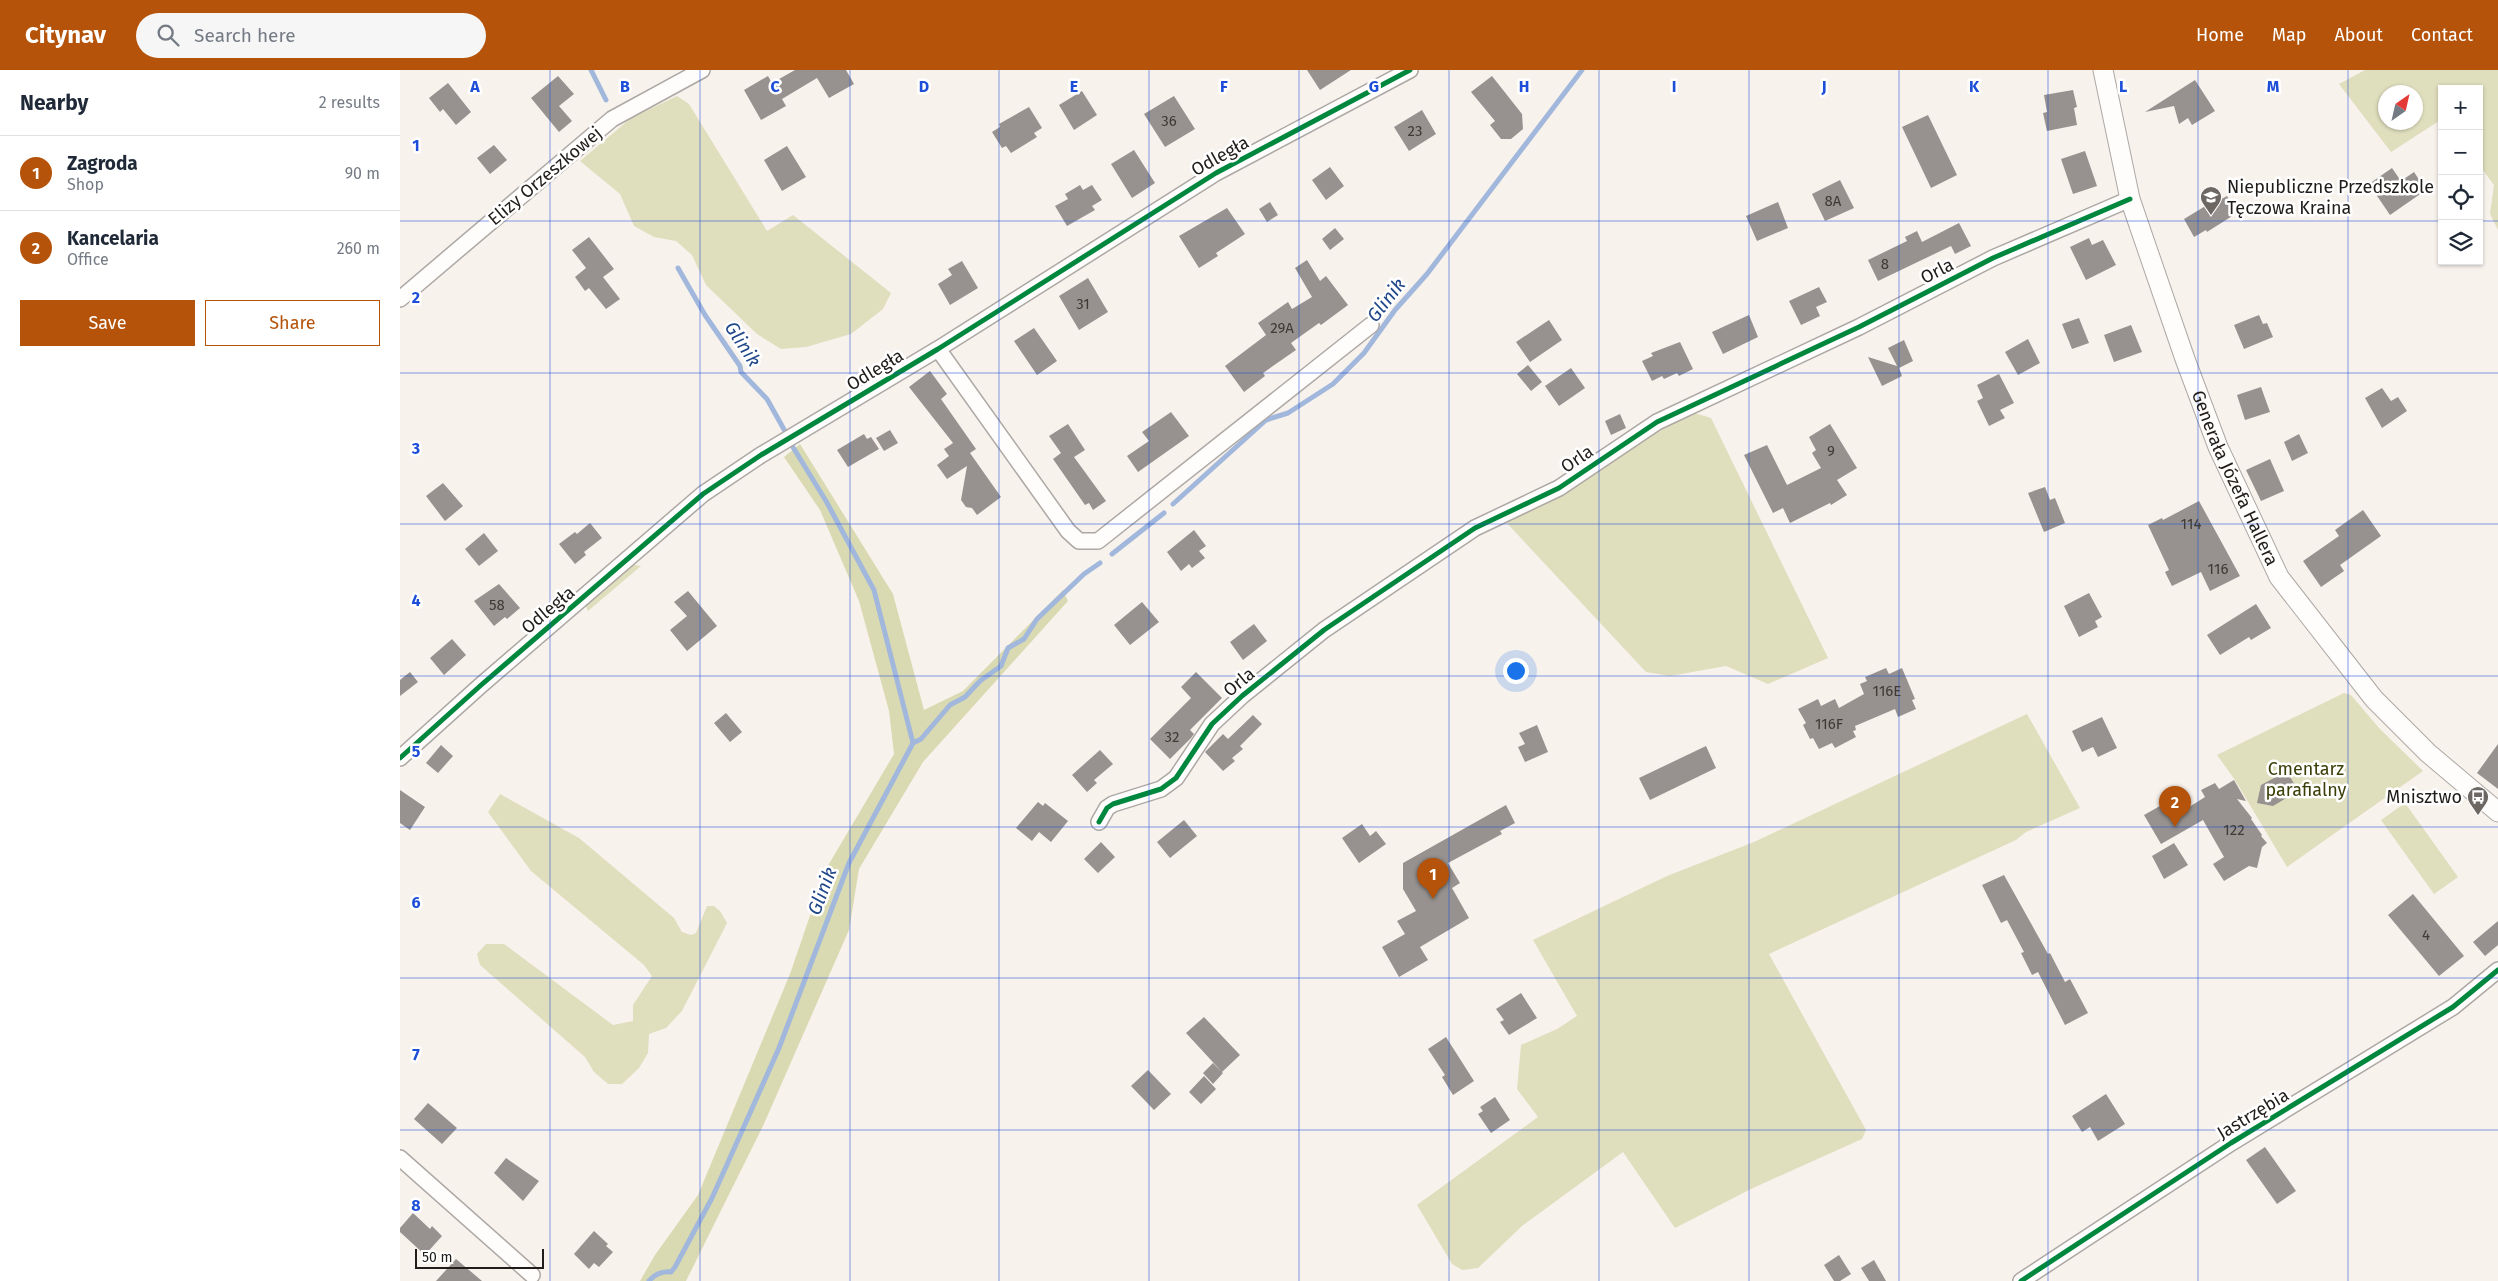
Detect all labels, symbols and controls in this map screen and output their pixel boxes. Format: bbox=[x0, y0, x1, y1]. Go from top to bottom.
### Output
search box bbox=[136, 13, 486, 58]
text: Citynav bbox=[25, 21, 106, 49]
icon: search bbox=[154, 21, 182, 49]
text: Search here bbox=[194, 24, 296, 47]
text: Home bbox=[2196, 24, 2244, 46]
text: Map bbox=[2272, 24, 2306, 46]
text: About bbox=[2334, 24, 2383, 46]
text: Contact bbox=[2411, 24, 2473, 46]
text: A bbox=[469, 77, 480, 96]
text: B bbox=[620, 77, 630, 96]
text: C bbox=[770, 77, 780, 96]
text: D bbox=[919, 77, 929, 96]
text: E bbox=[1070, 77, 1078, 96]
text: F bbox=[1220, 77, 1228, 96]
text: G bbox=[1369, 77, 1379, 96]
text: H bbox=[1519, 77, 1529, 96]
text: I bbox=[1672, 77, 1676, 96]
text: J bbox=[1820, 77, 1827, 96]
text: K bbox=[1969, 77, 1980, 96]
text: L bbox=[2119, 77, 2127, 96]
text: M bbox=[2267, 77, 2280, 96]
north arrow bbox=[2378, 85, 2423, 130]
map controls bbox=[2438, 85, 2483, 265]
button: + bbox=[2438, 85, 2483, 130]
text: Nearby bbox=[20, 90, 88, 116]
text: 2 results bbox=[319, 93, 380, 112]
house number: 36 bbox=[1161, 112, 1177, 130]
street label: Elizy Orzeszkowej bbox=[484, 122, 606, 230]
house number: 23 bbox=[1408, 122, 1422, 140]
button: − bbox=[2438, 130, 2483, 175]
street label: Odległa bbox=[1187, 131, 1253, 181]
text: 1 bbox=[412, 136, 420, 155]
text: Zagroda bbox=[67, 152, 138, 175]
text: 1 bbox=[32, 164, 40, 183]
text: 90 m bbox=[345, 164, 380, 183]
text: Shop bbox=[67, 175, 104, 194]
button: locate bbox=[2438, 175, 2483, 220]
place label: Niepubliczne Przedszkole Tęczowa Kraina bbox=[2227, 176, 2434, 219]
school or university icon: Niepubliczne Przedszkole Tęczowa Kraina bbox=[2199, 185, 2223, 216]
house number: 8A bbox=[1825, 192, 1842, 210]
button: layers bbox=[2438, 220, 2483, 265]
text: Kancelaria bbox=[67, 227, 159, 250]
text: 2 bbox=[32, 239, 40, 258]
text: 260 m bbox=[337, 239, 380, 258]
text: Office bbox=[67, 250, 109, 269]
street label: Orla bbox=[1917, 253, 1957, 289]
house number: 8 bbox=[1881, 255, 1889, 273]
water label: Glinik bbox=[1362, 273, 1410, 327]
text: 2 bbox=[412, 288, 420, 307]
house number: 31 bbox=[1076, 295, 1090, 313]
button: Save bbox=[20, 300, 195, 346]
button: Share bbox=[205, 300, 380, 346]
water label: Glinik bbox=[720, 317, 766, 371]
house number: 29A bbox=[1270, 319, 1294, 337]
street label: Odległa bbox=[842, 344, 908, 396]
street label: Generała Józefa Hallera bbox=[2187, 387, 2283, 569]
text: 3 bbox=[411, 439, 420, 458]
street label: Orla bbox=[1557, 440, 1597, 478]
house number: 9 bbox=[1827, 442, 1835, 460]
house number: 114 bbox=[2181, 515, 2201, 533]
house number: 116 bbox=[2208, 560, 2228, 578]
street label: Odległa bbox=[517, 581, 579, 639]
text: 4 bbox=[411, 591, 421, 610]
house number: 58 bbox=[489, 596, 505, 614]
your location bbox=[1503, 658, 1529, 684]
street label: Orla bbox=[1219, 663, 1259, 701]
house number: 116E bbox=[1873, 682, 1901, 700]
house number: 116F bbox=[1815, 715, 1843, 733]
house number: 32 bbox=[1165, 728, 1179, 746]
text: 5 bbox=[412, 742, 421, 761]
park label: Cmentarz parafialny bbox=[2266, 758, 2347, 801]
bus stop icon: Mnisztwo bbox=[2466, 785, 2490, 816]
pin: 2 bbox=[2159, 786, 2191, 827]
place label: Mnisztwo bbox=[2386, 786, 2462, 808]
house number: 122 bbox=[2223, 821, 2245, 839]
pin: 1 bbox=[1417, 858, 1449, 899]
water label: Glinik bbox=[802, 864, 842, 918]
text: 6 bbox=[411, 893, 421, 912]
house number: 4 bbox=[2422, 926, 2430, 944]
text: 7 bbox=[412, 1045, 420, 1064]
street label: Jastrzębia bbox=[2213, 1084, 2293, 1144]
text: 8 bbox=[411, 1196, 421, 1215]
scale bar bbox=[415, 1246, 544, 1269]
text: 50 m bbox=[422, 1249, 453, 1266]

